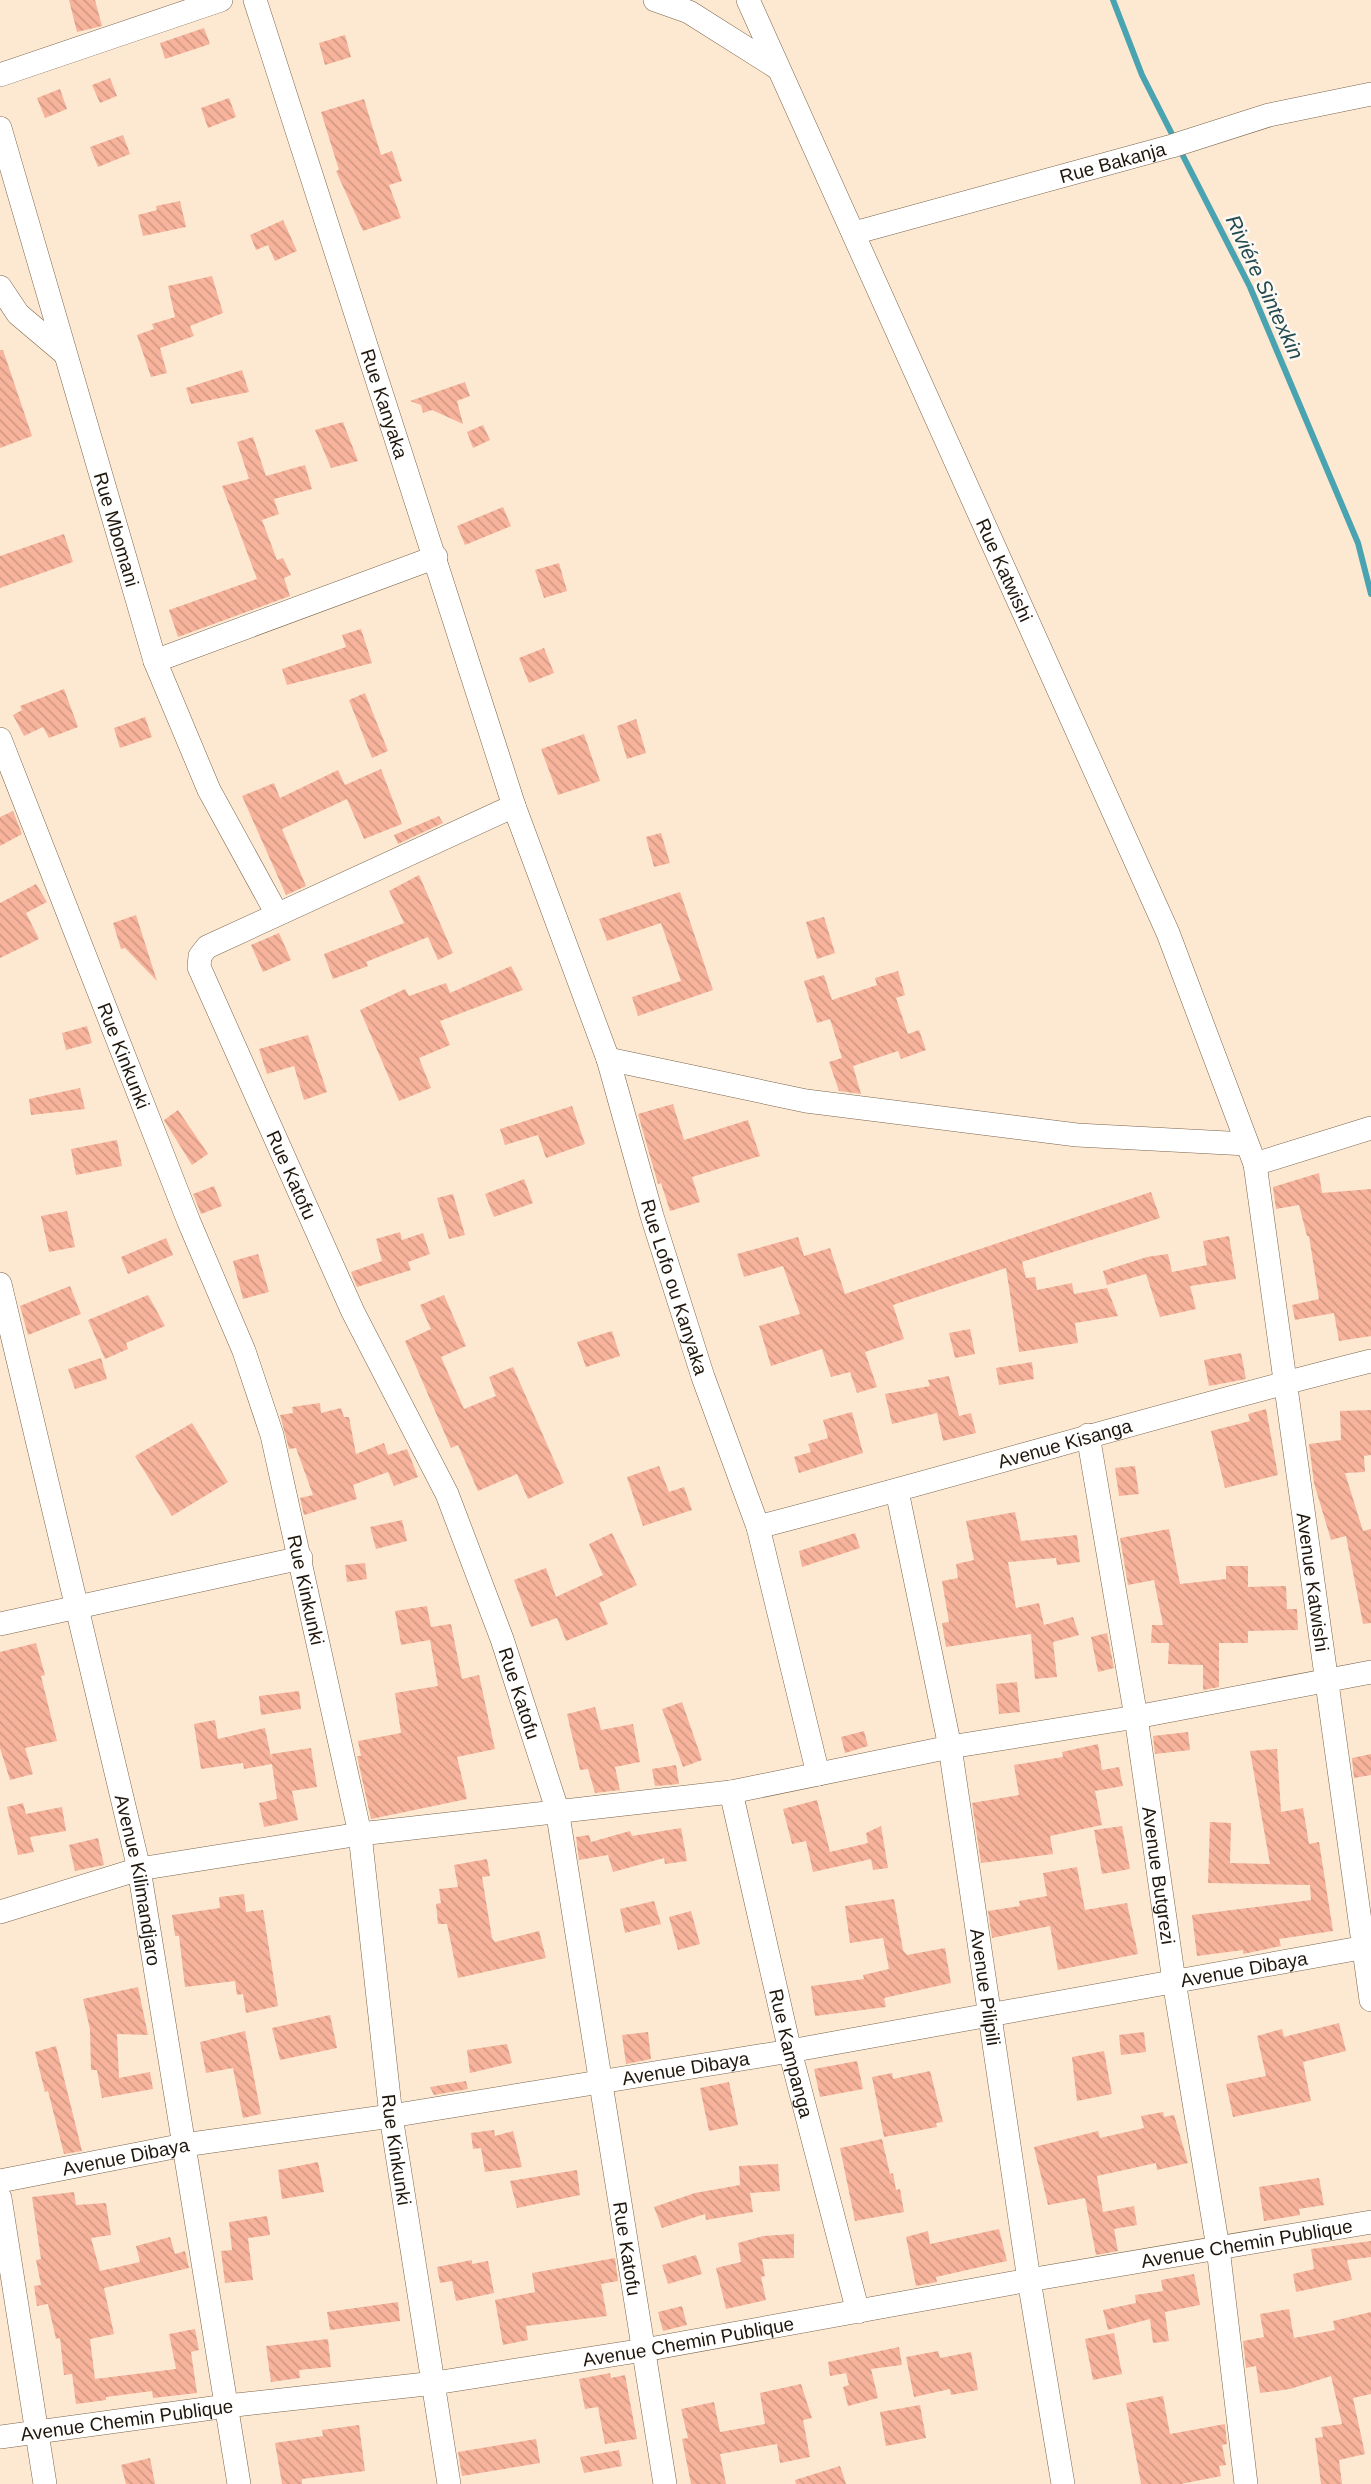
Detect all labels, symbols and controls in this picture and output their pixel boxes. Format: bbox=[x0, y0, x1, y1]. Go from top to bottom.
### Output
street label: Rue Bakanja bbox=[1057, 138, 1168, 187]
water label: Riviére Sintexkin bbox=[1222, 211, 1308, 363]
street label: Rue Kanyaka bbox=[357, 346, 412, 462]
street label: Rue Mbomani bbox=[90, 470, 143, 589]
street label: Rue Katwishi bbox=[972, 515, 1037, 625]
street label: Rue Kinkunki bbox=[94, 1000, 154, 1112]
street label: Rue Katofu bbox=[263, 1127, 321, 1223]
street label: Rue Lofo ou Kanyaka bbox=[637, 1197, 712, 1378]
street label: Avenue Kisanga bbox=[995, 1414, 1135, 1472]
street label: Avenue Katwishi bbox=[1293, 1511, 1333, 1653]
street label: Rue Kinkunki bbox=[284, 1533, 328, 1647]
street label: Rue Katofu bbox=[495, 1645, 544, 1742]
street label: Avenue Kilimandjaro bbox=[111, 1792, 165, 1967]
street label: Avenue Butgrezi bbox=[1138, 1805, 1179, 1946]
street label: Avenue Pilipili bbox=[967, 1927, 1005, 2047]
street label: Avenue Dibaya bbox=[1179, 1947, 1309, 1991]
street label: Rue Kampanga bbox=[766, 1987, 818, 2120]
street label: Avenue Dibaya bbox=[620, 2047, 751, 2089]
street label: Rue Kinkunki bbox=[378, 2093, 415, 2207]
street label: Avenue Dibaya bbox=[60, 2134, 191, 2179]
street label: Rue Katofu bbox=[609, 2200, 645, 2297]
street label: Avenue Chemin Publique bbox=[1139, 2215, 1354, 2271]
street label: Avenue Chemin Publique bbox=[581, 2312, 796, 2370]
street label: Avenue Chemin Publique bbox=[19, 2395, 234, 2445]

